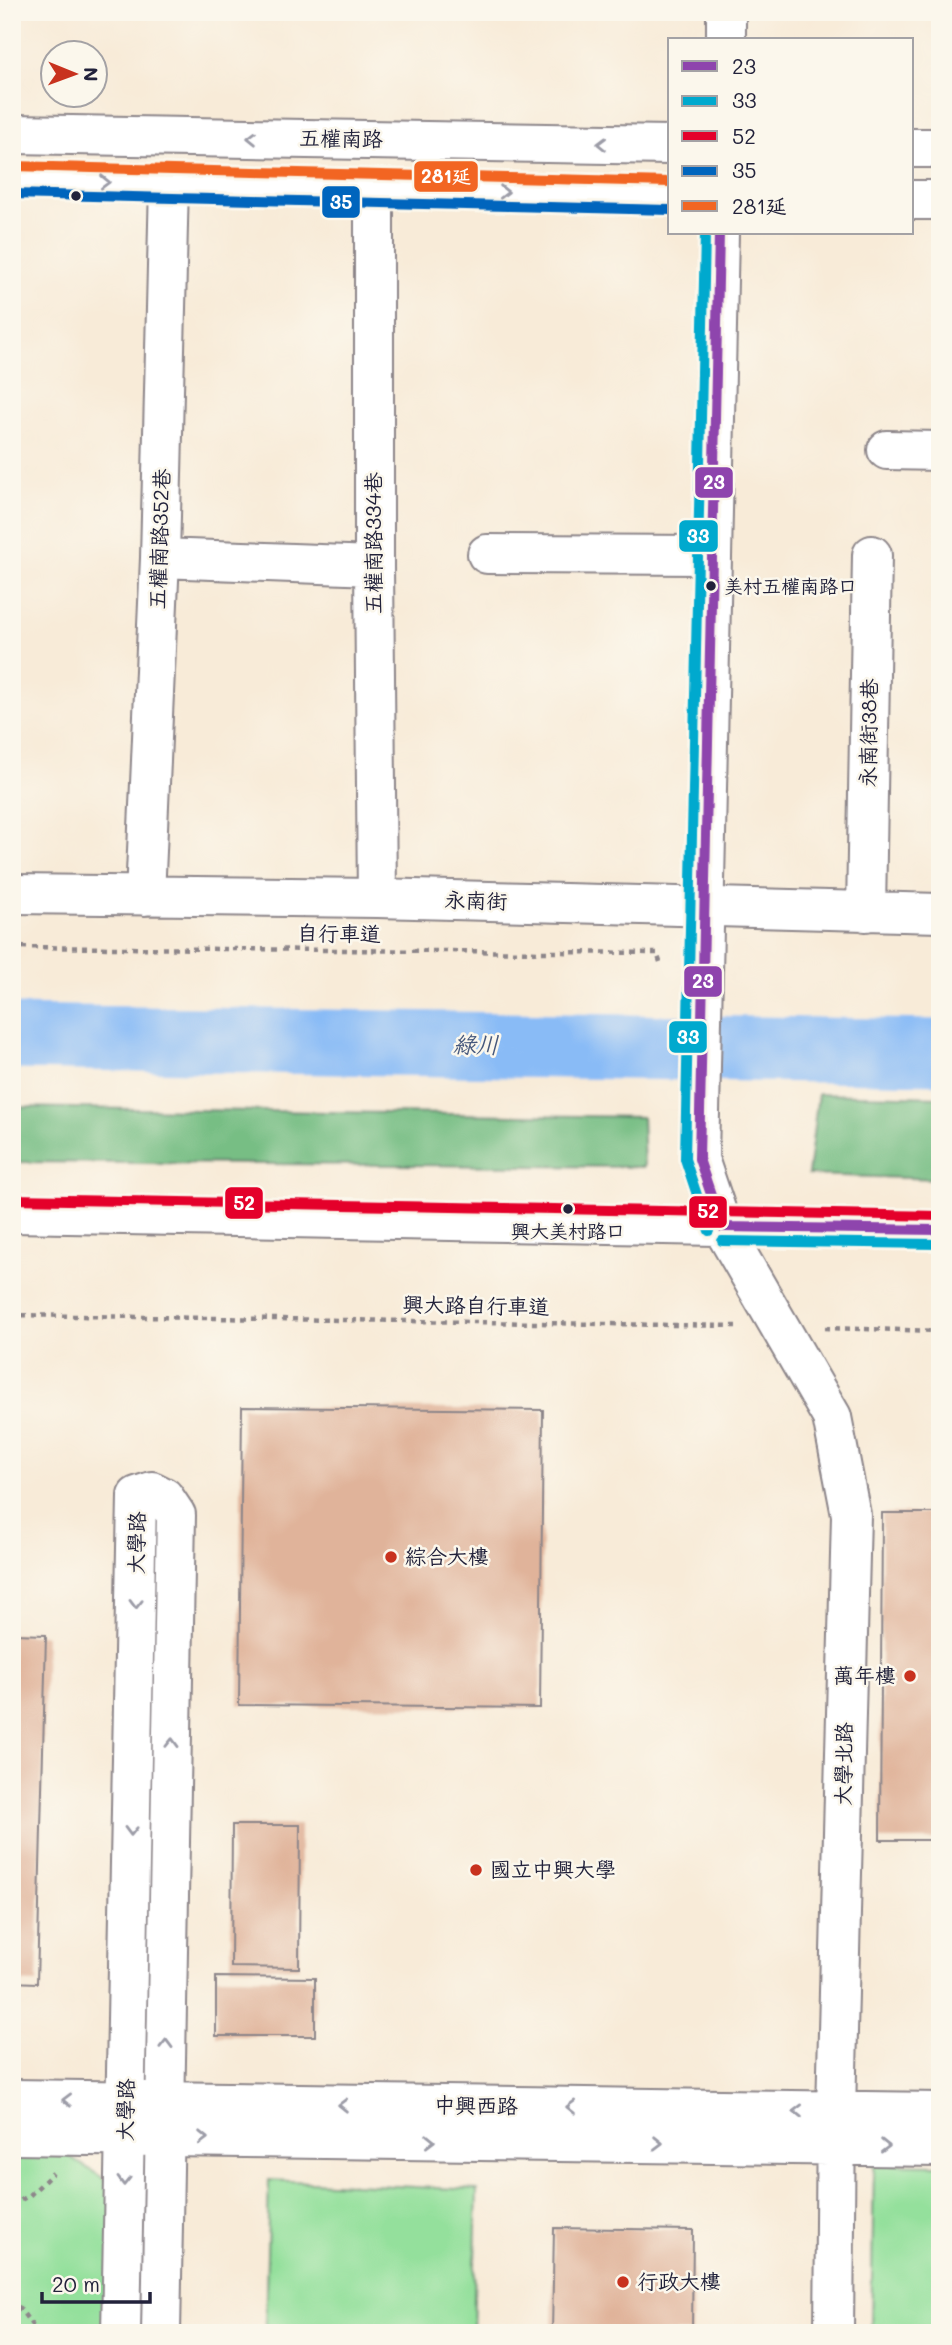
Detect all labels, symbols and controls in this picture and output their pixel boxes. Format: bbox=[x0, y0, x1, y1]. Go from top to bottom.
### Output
north arrow bbox=[38, 38, 108, 108]
legend bbox=[668, 38, 914, 234]
text: 23 bbox=[732, 52, 756, 79]
text: N bbox=[79, 67, 104, 82]
text: 33 bbox=[732, 86, 757, 113]
text: 52 bbox=[732, 122, 756, 149]
street label: 五權南路 bbox=[299, 123, 383, 152]
one-way arrow bbox=[246, 130, 257, 146]
one-way arrow bbox=[596, 136, 607, 152]
text: 35 bbox=[732, 156, 757, 183]
line badge: 281延 bbox=[413, 160, 479, 193]
text: 281延 bbox=[421, 163, 471, 188]
one-way arrow bbox=[100, 174, 111, 190]
one-way arrow bbox=[499, 184, 510, 199]
line badge: 35 bbox=[321, 185, 361, 219]
unlabelled marker bbox=[69, 189, 83, 203]
text: 35 bbox=[330, 189, 352, 214]
text: 281延 bbox=[732, 192, 787, 219]
line badge: 23 bbox=[694, 466, 734, 499]
street label: 五權南路352巷 bbox=[143, 468, 174, 610]
text: 23 bbox=[703, 469, 725, 494]
street label: 五權南路334巷 bbox=[359, 472, 386, 614]
line badge: 33 bbox=[678, 519, 719, 553]
text: 33 bbox=[687, 523, 709, 548]
place label: 美村五權南路口 bbox=[724, 573, 857, 598]
marker: 美村五權南路口 bbox=[704, 579, 718, 593]
street label: 永南街38巷 bbox=[853, 678, 882, 788]
street label: 永南街 bbox=[444, 885, 508, 914]
street label: 自行車道 bbox=[297, 918, 381, 947]
line badge: 23 bbox=[683, 965, 723, 998]
text: 23 bbox=[692, 968, 714, 993]
line badge: 33 bbox=[668, 1020, 708, 1054]
text: 33 bbox=[677, 1024, 699, 1049]
water label: 綠川 bbox=[453, 1029, 500, 1059]
line badge: 52 bbox=[224, 1186, 264, 1220]
text: 52 bbox=[233, 1190, 255, 1215]
line badge: 52 bbox=[688, 1195, 728, 1229]
text: 52 bbox=[697, 1198, 719, 1223]
marker: 興大美村路口 bbox=[561, 1202, 575, 1216]
place label: 興大美村路口 bbox=[511, 1218, 625, 1243]
street label: 興大路自行車道 bbox=[402, 1290, 550, 1319]
street label: 大學路 bbox=[121, 1511, 150, 1575]
place label: 綜合大樓 bbox=[405, 1542, 489, 1569]
marker: 綜合大樓 bbox=[383, 1549, 399, 1565]
one-way arrow bbox=[128, 1599, 144, 1610]
place label: 萬年樓 bbox=[833, 1661, 896, 1688]
marker: 萬年樓 bbox=[902, 1668, 918, 1684]
street label: 大學北路 bbox=[828, 1722, 857, 1806]
one-way arrow bbox=[164, 1737, 180, 1748]
one-way arrow bbox=[124, 1826, 139, 1837]
place label: 國立中興大學 bbox=[490, 1855, 616, 1882]
marker: 國立中興大學 bbox=[468, 1862, 484, 1878]
one-way arrow bbox=[158, 2038, 174, 2049]
street label: 大學路 bbox=[110, 2078, 139, 2142]
street label: 中興西路 bbox=[434, 2090, 518, 2119]
one-way arrow bbox=[61, 2092, 71, 2108]
one-way arrow bbox=[337, 2097, 348, 2113]
one-way arrow bbox=[565, 2100, 576, 2115]
one-way arrow bbox=[792, 2103, 803, 2118]
one-way arrow bbox=[198, 2130, 209, 2146]
one-way arrow bbox=[425, 2133, 436, 2148]
one-way arrow bbox=[653, 2136, 664, 2151]
one-way arrow bbox=[880, 2139, 891, 2154]
one-way arrow bbox=[116, 2177, 132, 2187]
scale bar bbox=[42, 2261, 150, 2305]
place label: 行政大樓 bbox=[637, 2267, 721, 2294]
text: 20 m bbox=[52, 2270, 100, 2297]
marker: 行政大樓 bbox=[615, 2274, 631, 2290]

